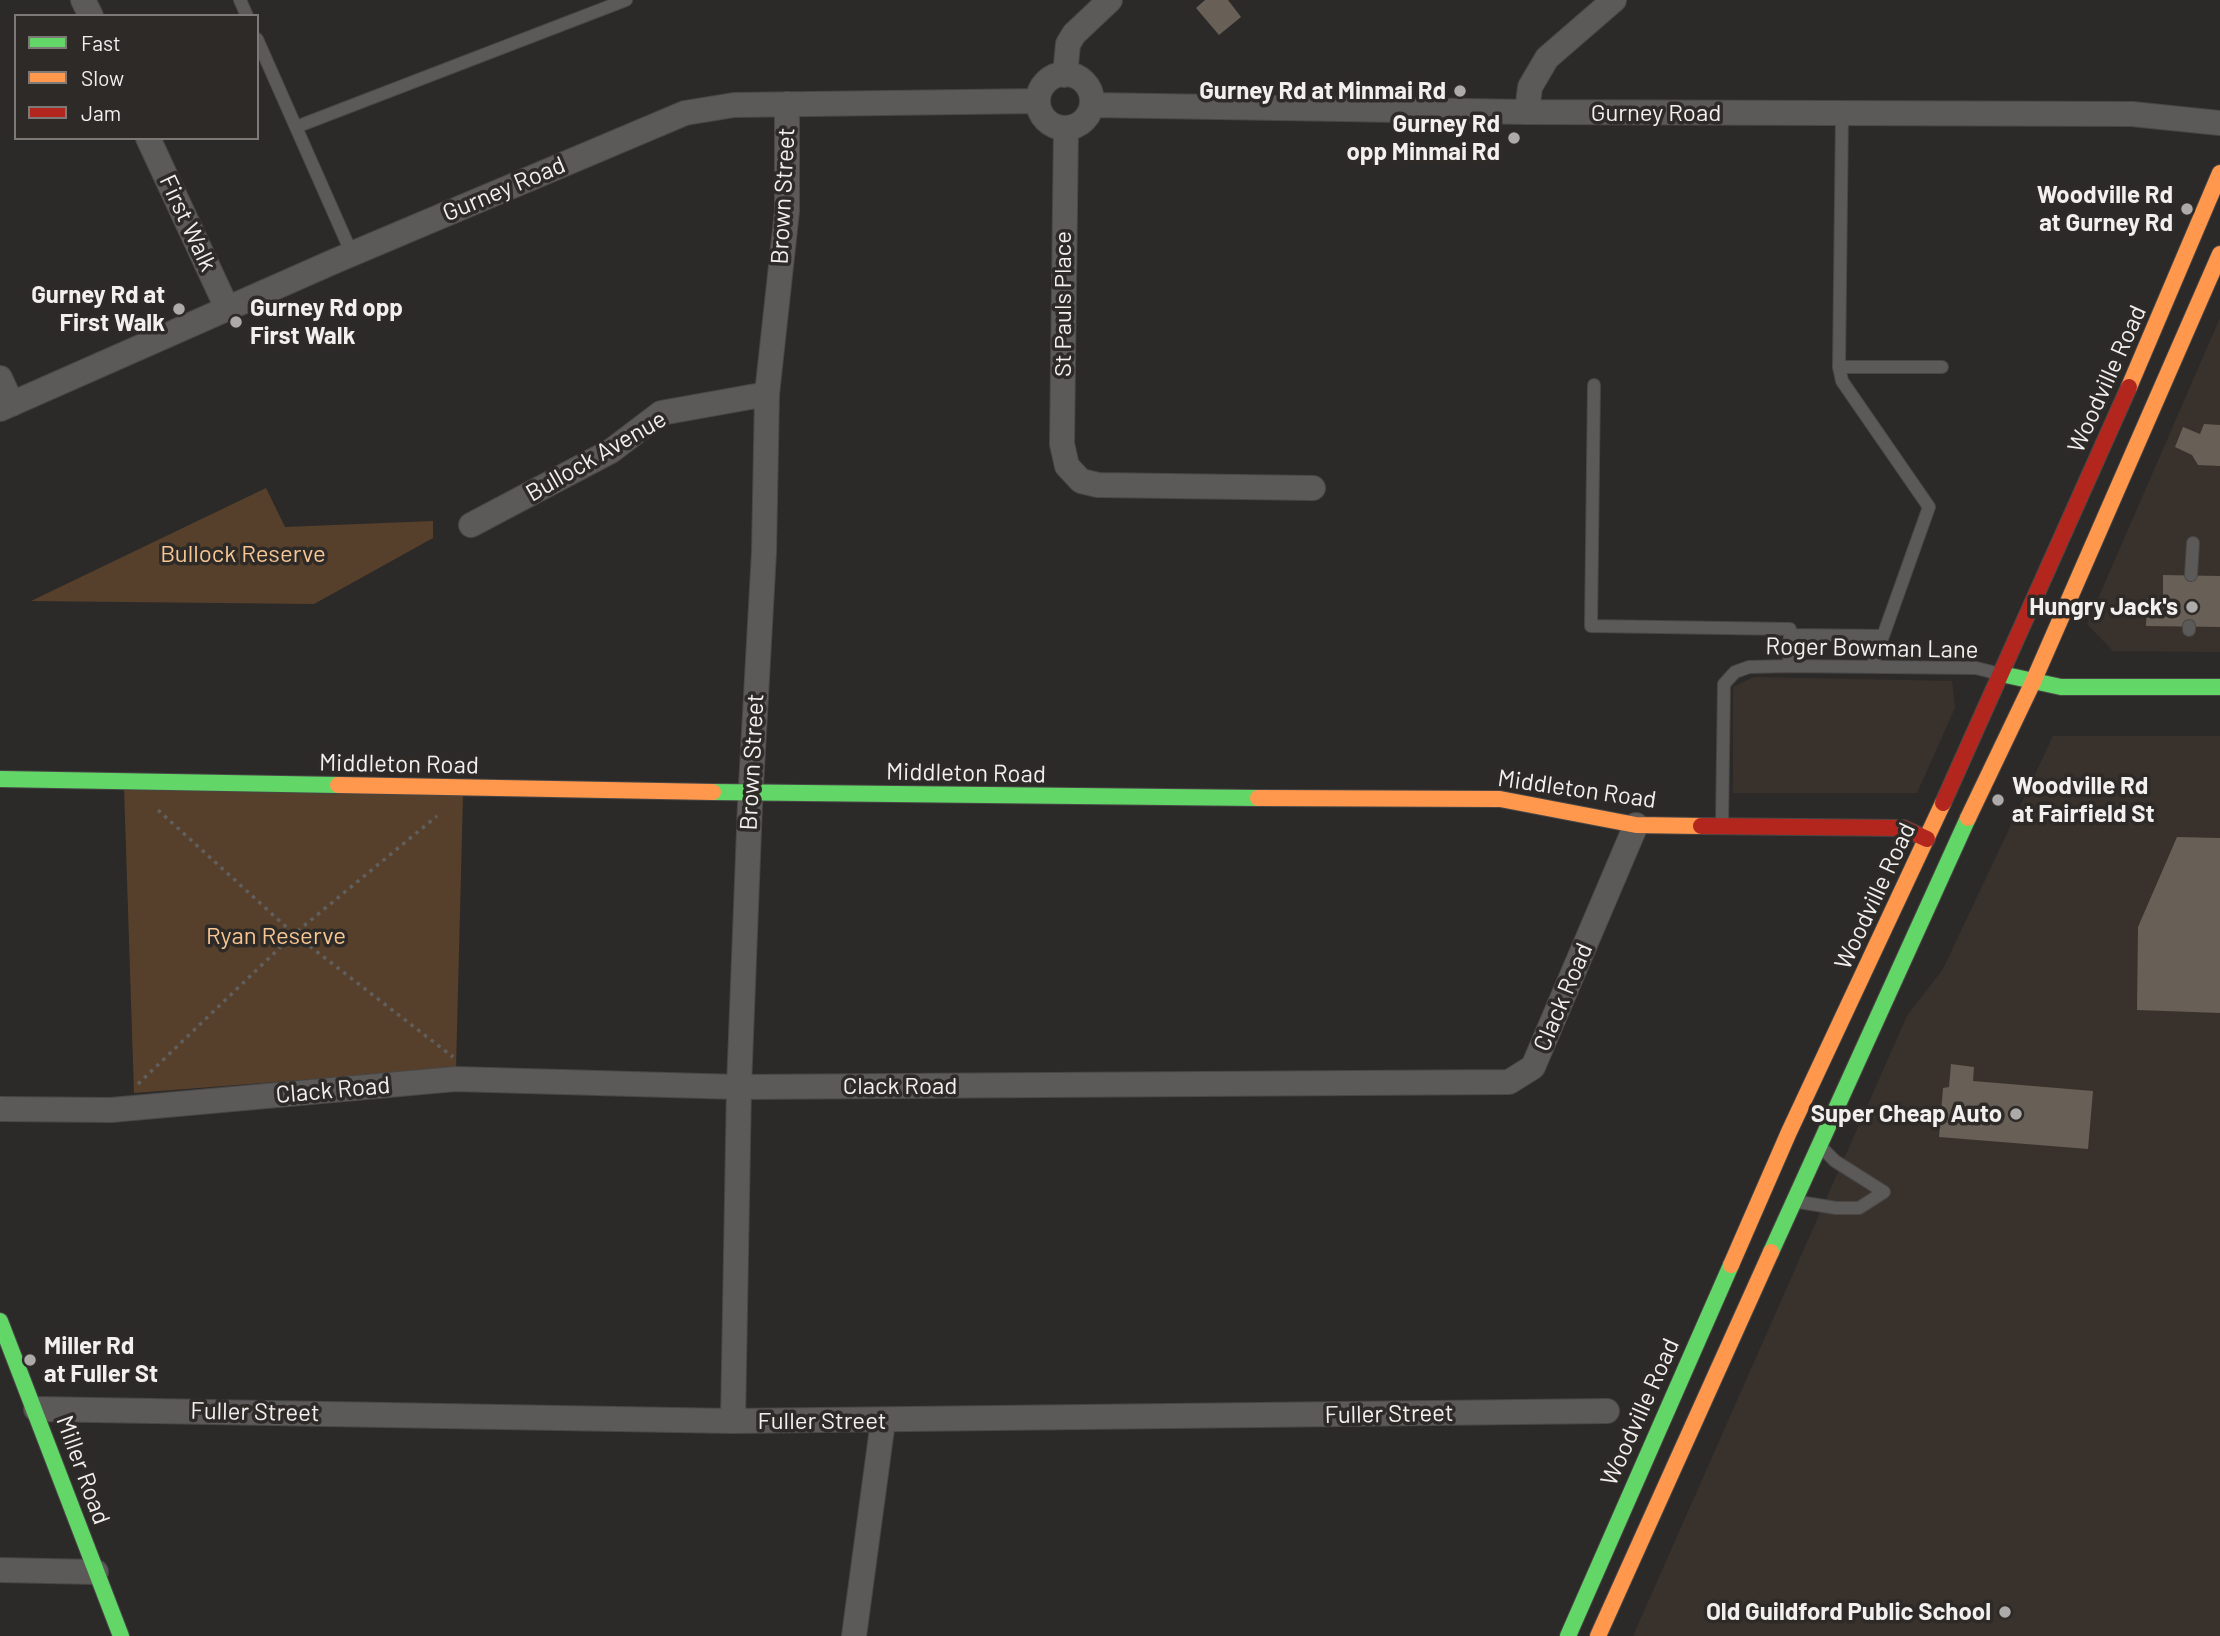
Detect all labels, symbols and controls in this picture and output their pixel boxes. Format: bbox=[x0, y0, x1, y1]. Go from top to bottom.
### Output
legend bbox=[14, 14, 259, 140]
text: Fast bbox=[81, 30, 121, 55]
text: Slow bbox=[81, 65, 124, 90]
place label: Gurney Rd at Minmai Rd bbox=[1199, 77, 1446, 105]
marker: Gurney Rd at Minmai Rd bbox=[1452, 83, 1468, 99]
street label: Gurney Road bbox=[1591, 99, 1721, 127]
text: Jam bbox=[81, 100, 121, 125]
place label: Gurney Rd opp Minmai Rd bbox=[1346, 110, 1500, 166]
street label: Brown Street bbox=[765, 127, 801, 265]
marker: Gurney Rd opp Minmai Rd bbox=[1506, 130, 1522, 146]
street label: Gurney Road bbox=[438, 150, 570, 228]
street label: First Walk bbox=[153, 170, 223, 276]
place label: Woodville Rd at Gurney Rd bbox=[2037, 181, 2173, 237]
marker: Woodville Rd at Gurney Rd bbox=[2179, 201, 2195, 217]
street label: St Pauls Place bbox=[1049, 231, 1077, 377]
place label: Gurney Rd at First Walk bbox=[31, 281, 165, 337]
place label: Gurney Rd opp First Walk bbox=[250, 294, 403, 350]
marker: Gurney Rd at First Walk bbox=[171, 301, 187, 317]
street label: Woodville Road bbox=[2062, 301, 2152, 457]
marker: Gurney Rd opp First Walk bbox=[228, 314, 244, 330]
street label: Bullock Avenue bbox=[521, 404, 671, 508]
park label: Bullock Reserve bbox=[160, 540, 326, 568]
place label: Hungry Jack's bbox=[2029, 593, 2178, 621]
marker: Hungry Jack's bbox=[2184, 599, 2200, 615]
street label: Roger Bowman Lane bbox=[1765, 632, 1979, 664]
street label: Brown Street bbox=[734, 693, 770, 831]
street label: Middleton Road bbox=[319, 748, 479, 780]
street label: Middleton Road bbox=[886, 757, 1046, 789]
street label: Middleton Road bbox=[1496, 764, 1658, 814]
place label: Woodville Rd at Fairfield St bbox=[2012, 772, 2155, 828]
marker: Woodville Rd at Fairfield St bbox=[1990, 792, 2006, 808]
street label: Woodville Road bbox=[1828, 818, 1922, 974]
park label: Ryan Reserve bbox=[206, 922, 346, 950]
street label: Clack Road bbox=[1527, 939, 1599, 1055]
street label: Clack Road bbox=[275, 1071, 391, 1109]
street label: Clack Road bbox=[843, 1072, 957, 1100]
place label: Super Cheap Auto bbox=[1811, 1100, 2002, 1128]
marker: Super Cheap Auto bbox=[2008, 1106, 2024, 1122]
place label: Miller Rd at Fuller St bbox=[44, 1332, 158, 1388]
street label: Woodville Road bbox=[1595, 1334, 1685, 1490]
marker: Miller Rd at Fuller St bbox=[22, 1352, 38, 1368]
street label: Fuller Street bbox=[190, 1396, 320, 1428]
street label: Fuller Street bbox=[1324, 1398, 1454, 1430]
street label: Fuller Street bbox=[757, 1407, 887, 1435]
street label: Miller Road bbox=[50, 1412, 116, 1528]
place label: Old Guildford Public School bbox=[1706, 1598, 1991, 1626]
marker: Old Guildford Public School bbox=[1997, 1604, 2013, 1620]

